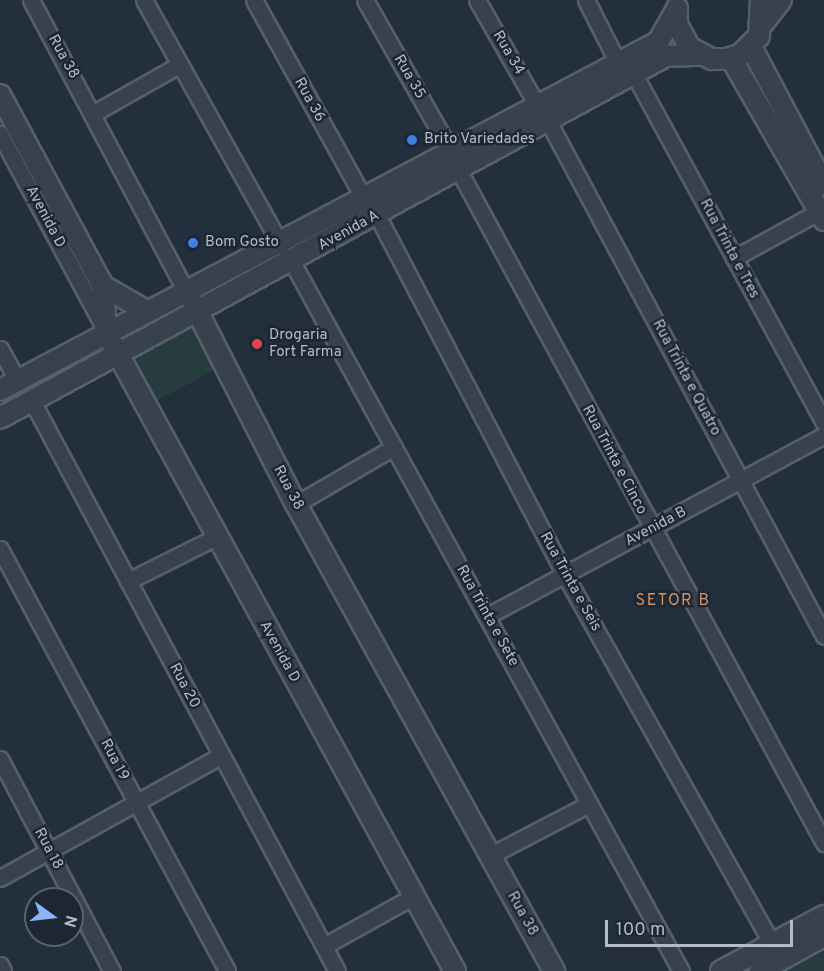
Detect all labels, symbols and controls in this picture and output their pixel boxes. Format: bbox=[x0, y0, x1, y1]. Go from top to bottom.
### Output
street label: Rua 34 bbox=[488, 28, 528, 78]
street label: Rua 38 bbox=[44, 32, 82, 82]
street label: Rua 35 bbox=[389, 52, 429, 102]
street label: Rua 36 bbox=[290, 75, 328, 125]
place label: Brito Variedades bbox=[424, 131, 535, 149]
marker: Brito Variedades bbox=[405, 133, 419, 147]
street label: Avenida D bbox=[21, 183, 69, 251]
street label: Rua Trinta e Tres bbox=[695, 196, 763, 302]
street label: Avenida A bbox=[315, 207, 383, 255]
place label: Bom Gosto bbox=[205, 234, 279, 252]
marker: Bom Gosto bbox=[186, 236, 200, 250]
street label: Rua Trinta e Quatro bbox=[648, 317, 724, 439]
place label: Drogaria Fort Farma bbox=[269, 326, 342, 361]
marker: Drogaria Fort Farma bbox=[250, 337, 264, 351]
street label: Rua Trinta e Cinco bbox=[577, 402, 651, 518]
street label: Rua 38 bbox=[269, 463, 307, 513]
street label: Avenida B bbox=[622, 503, 690, 551]
street label: Rua Trinta e Seis bbox=[535, 529, 605, 635]
street label: Rua Trinta e Sete bbox=[452, 562, 522, 670]
district label: SETOR B bbox=[636, 591, 710, 611]
street label: Avenida D bbox=[255, 618, 303, 686]
street label: Rua 20 bbox=[165, 660, 203, 712]
street label: Rua 19 bbox=[96, 736, 132, 784]
street label: Rua 18 bbox=[30, 825, 66, 873]
north arrow bbox=[24, 887, 84, 947]
street label: Rua 38 bbox=[503, 889, 541, 939]
scale bar bbox=[608, 908, 796, 946]
text: N bbox=[58, 913, 81, 929]
text: 100 m bbox=[616, 919, 665, 942]

